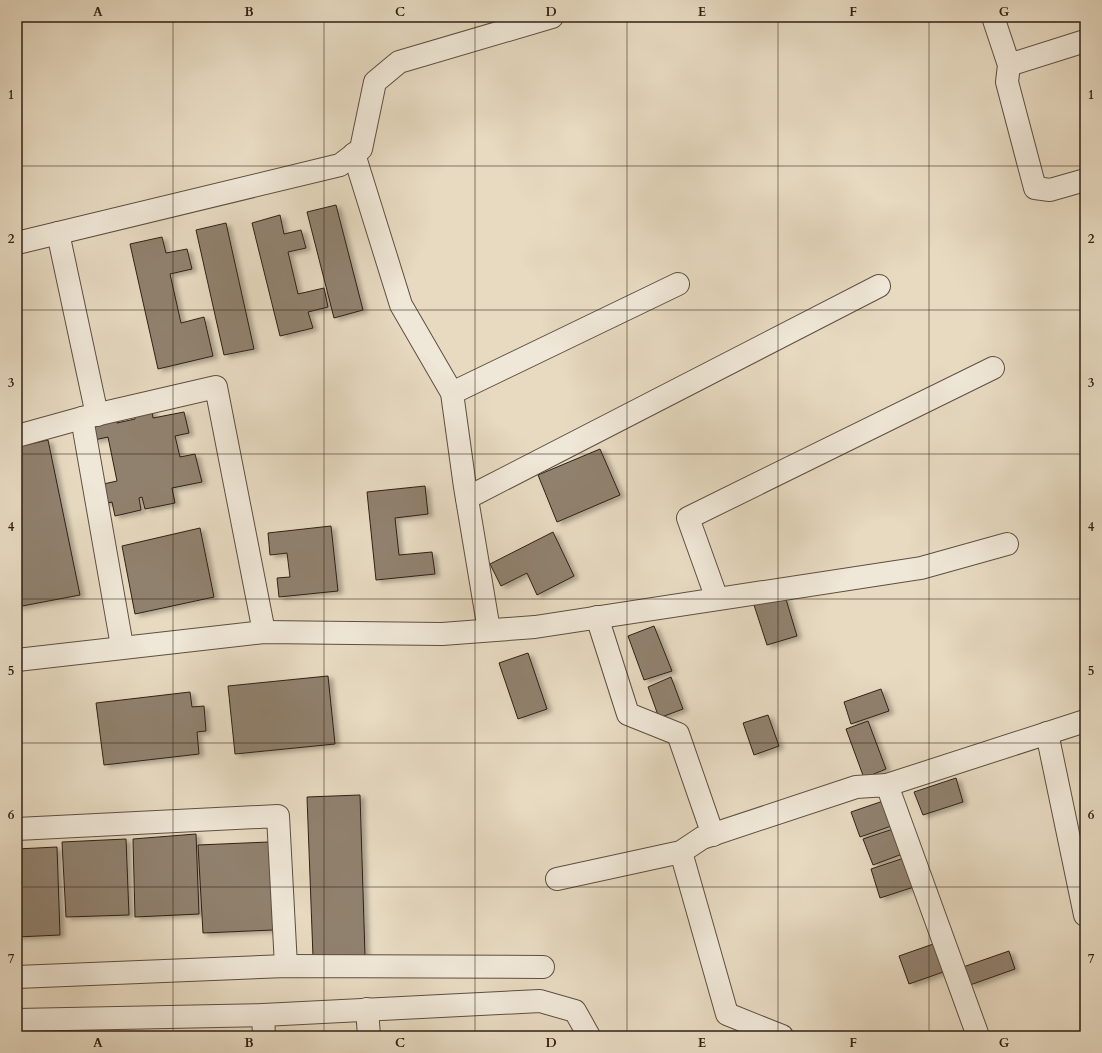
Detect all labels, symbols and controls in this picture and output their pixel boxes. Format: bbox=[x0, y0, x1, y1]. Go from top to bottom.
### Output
text: A bbox=[93, 3, 103, 21]
text: B bbox=[244, 3, 254, 21]
text: C bbox=[395, 3, 405, 21]
text: D bbox=[545, 3, 557, 21]
text: E bbox=[698, 3, 706, 21]
text: F bbox=[849, 3, 857, 21]
text: G bbox=[999, 3, 1010, 21]
text: 1 bbox=[8, 86, 14, 104]
text: 1 bbox=[1088, 86, 1094, 104]
text: 2 bbox=[8, 230, 15, 248]
text: 2 bbox=[1088, 230, 1095, 248]
text: 3 bbox=[8, 374, 15, 392]
text: 3 bbox=[1088, 374, 1095, 392]
text: 4 bbox=[8, 518, 15, 536]
text: 4 bbox=[1088, 518, 1095, 536]
text: 5 bbox=[8, 662, 14, 680]
text: 5 bbox=[1088, 662, 1094, 680]
text: 6 bbox=[8, 806, 15, 824]
text: 6 bbox=[1088, 806, 1095, 824]
text: 7 bbox=[8, 950, 15, 968]
text: 7 bbox=[1088, 950, 1095, 968]
text: A bbox=[93, 1034, 103, 1052]
text: B bbox=[244, 1034, 254, 1052]
text: C bbox=[395, 1034, 405, 1052]
text: D bbox=[545, 1034, 557, 1052]
text: E bbox=[698, 1034, 706, 1052]
text: F bbox=[849, 1034, 857, 1052]
text: G bbox=[999, 1034, 1010, 1052]

